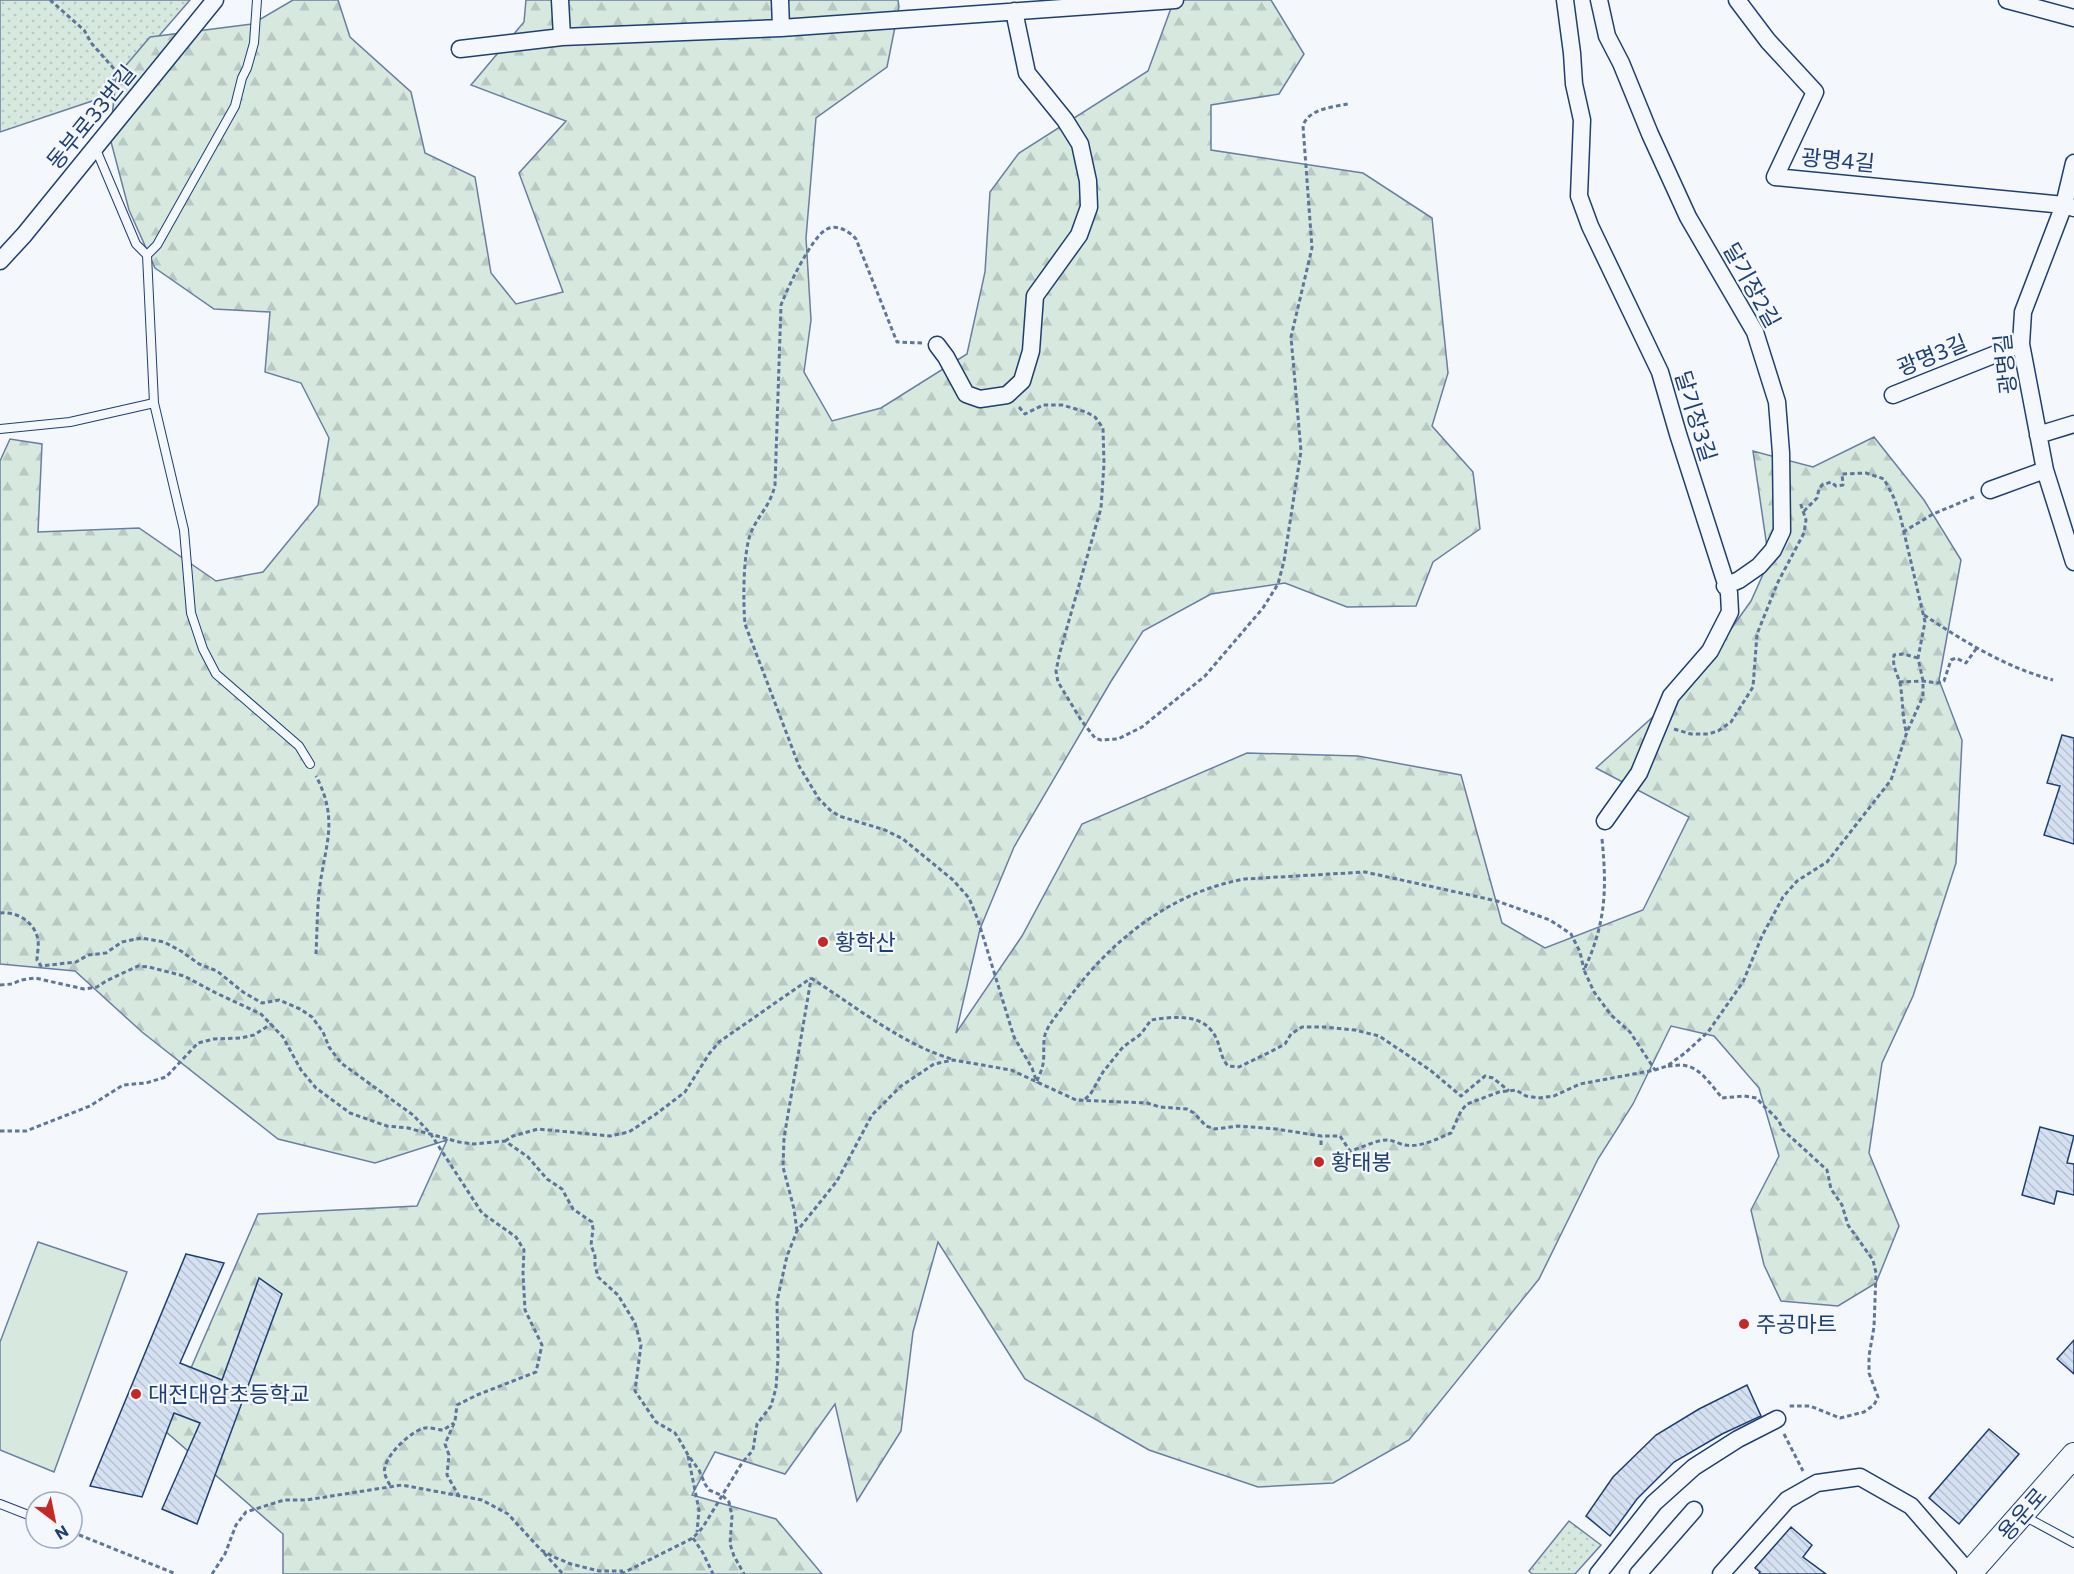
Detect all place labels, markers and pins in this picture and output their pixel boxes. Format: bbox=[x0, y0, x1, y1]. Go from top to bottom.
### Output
place label: 황학산 bbox=[835, 928, 896, 955]
marker: 황학산 bbox=[816, 935, 830, 949]
place label: 황태봉 bbox=[1331, 1148, 1392, 1175]
marker: 황태봉 bbox=[1312, 1155, 1326, 1169]
place label: 주공마트 bbox=[1756, 1310, 1837, 1337]
marker: 주공마트 bbox=[1737, 1317, 1751, 1331]
place label: 대전대암초등학교 bbox=[148, 1380, 310, 1407]
marker: 대전대암초등학교 bbox=[129, 1387, 143, 1401]

